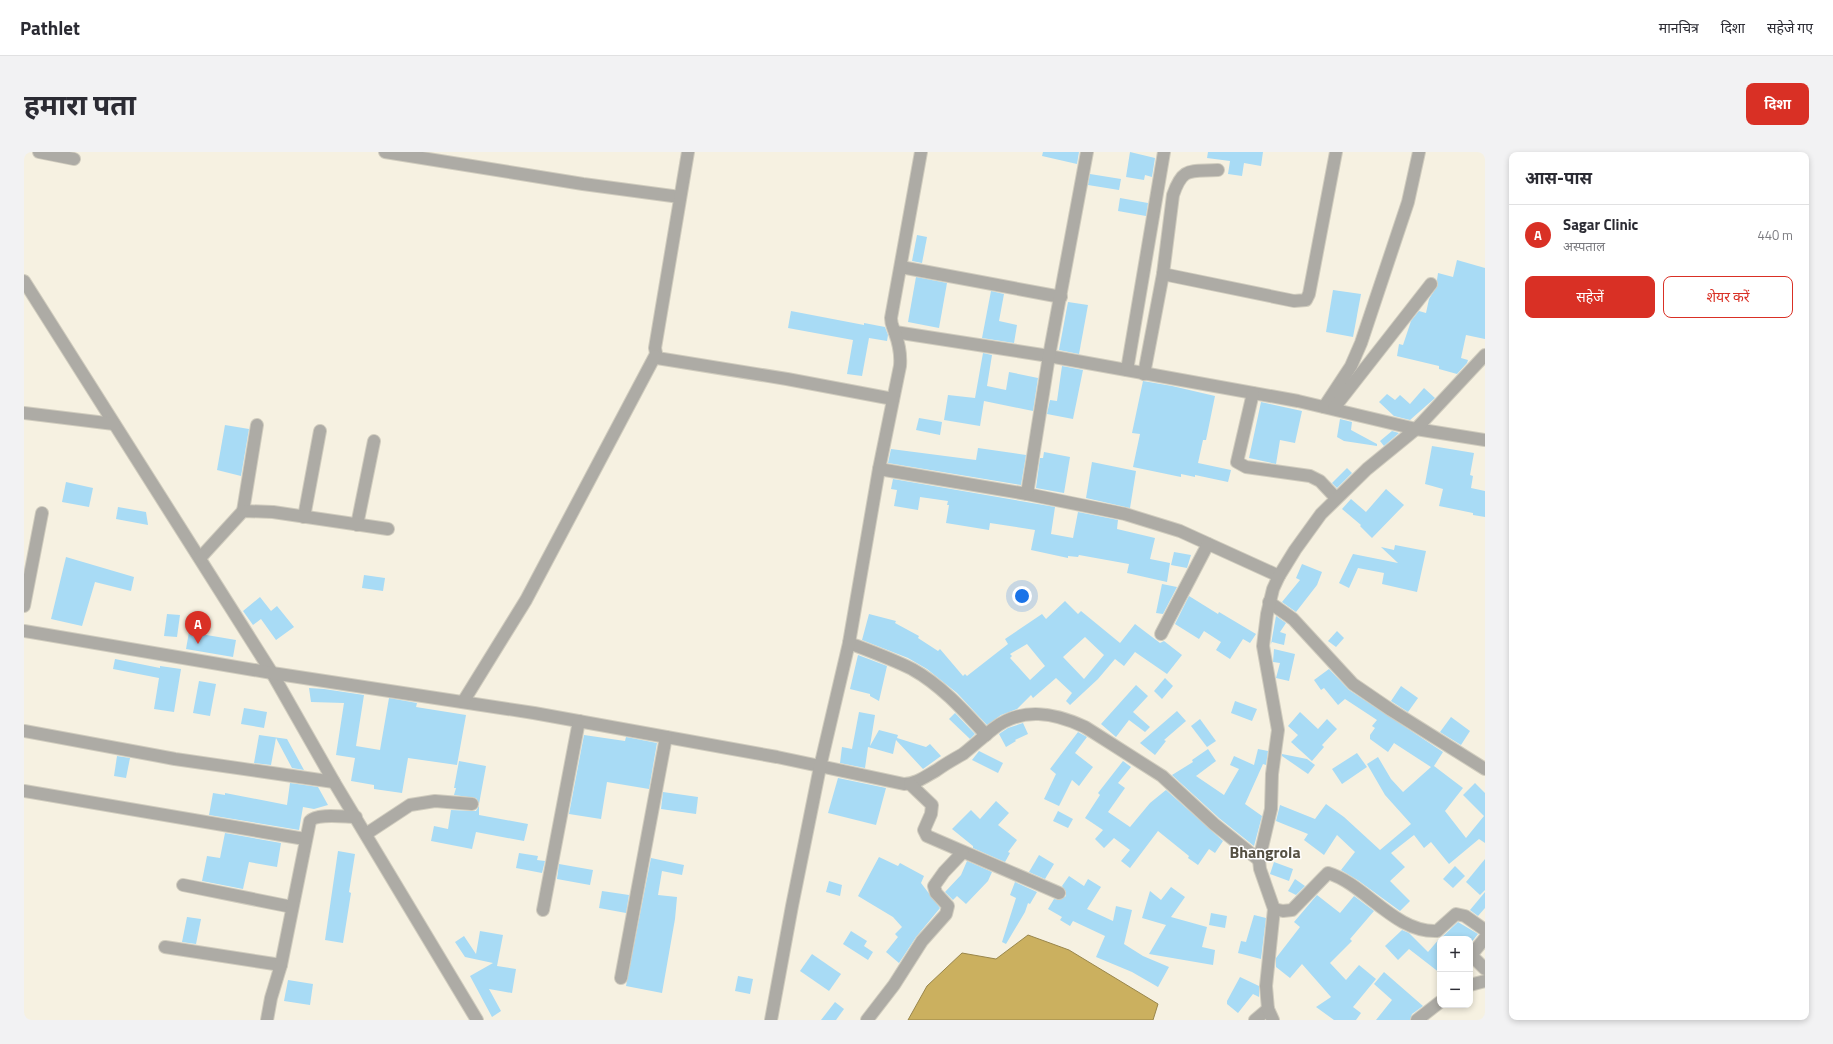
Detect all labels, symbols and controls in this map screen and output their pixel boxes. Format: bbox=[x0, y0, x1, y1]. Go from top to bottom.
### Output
text: Pathlet bbox=[20, 13, 80, 42]
text: मानचित्र bbox=[1659, 17, 1699, 38]
text: दिशा bbox=[1721, 17, 1745, 38]
text: सहेजे गए bbox=[1767, 17, 1813, 38]
text: हमारा पता bbox=[24, 83, 136, 126]
button: दिशा bbox=[1746, 83, 1809, 125]
text: आस-पास bbox=[1525, 165, 1592, 191]
text: Sagar Clinic bbox=[1563, 213, 1638, 236]
text: A bbox=[1534, 225, 1542, 245]
text: 440 m bbox=[1757, 225, 1793, 245]
text: अस्पताल bbox=[1563, 236, 1605, 256]
button: सहेजें bbox=[1525, 276, 1655, 318]
button: शेयर करें bbox=[1663, 276, 1793, 318]
your location bbox=[1012, 586, 1032, 606]
pin: A bbox=[185, 611, 211, 644]
district label: Bhangrola bbox=[1229, 840, 1301, 864]
map controls bbox=[1437, 936, 1473, 1008]
button: + bbox=[1437, 936, 1473, 972]
button: − bbox=[1437, 972, 1473, 1008]

